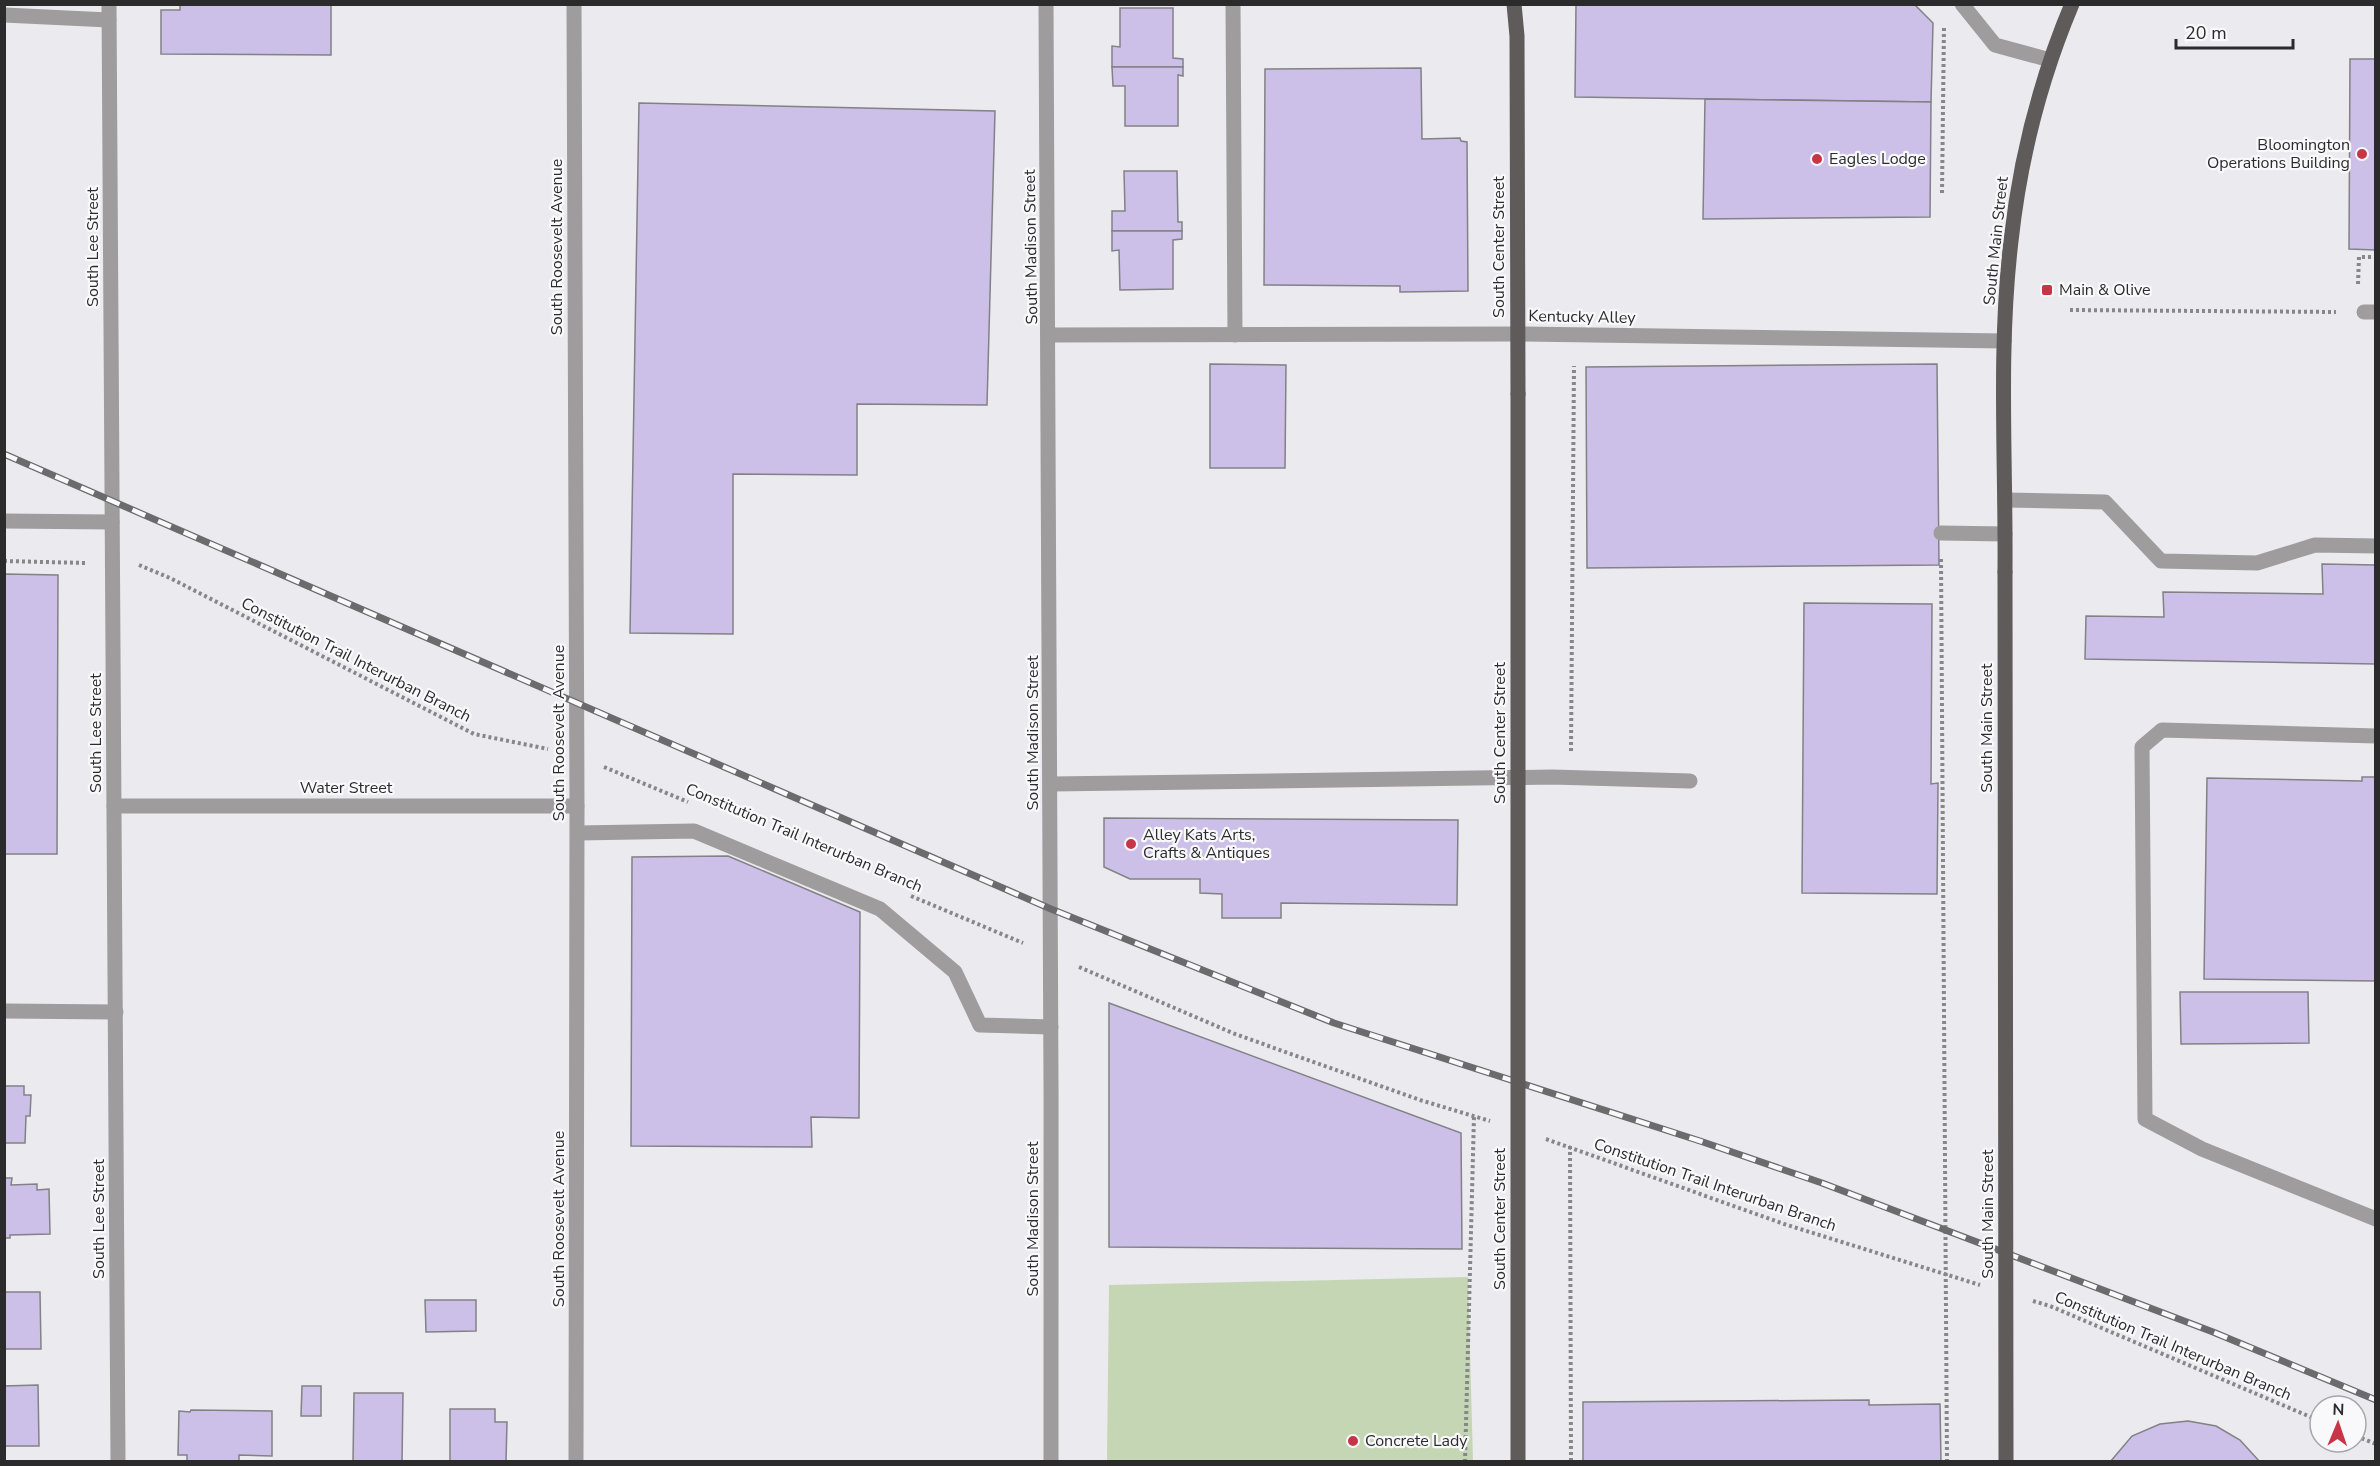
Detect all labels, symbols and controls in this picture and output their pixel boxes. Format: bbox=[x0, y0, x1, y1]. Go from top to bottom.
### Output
scale bar bbox=[2176, 12, 2293, 50]
text: 20 m bbox=[2185, 21, 2227, 45]
place label: Bloomington Operations Building bbox=[2207, 134, 2350, 174]
marker: Bloomington Operations Building bbox=[2355, 147, 2369, 161]
place label: Eagles Lodge bbox=[1829, 148, 1926, 170]
marker: Eagles Lodge bbox=[1810, 152, 1824, 166]
street label: South Roosevelt Avenue bbox=[546, 159, 568, 335]
street label: South Madison Street bbox=[1019, 169, 1043, 325]
street label: South Main Street bbox=[1978, 175, 2014, 306]
street label: South Center Street bbox=[1488, 176, 1510, 318]
street label: South Lee Street bbox=[82, 187, 104, 307]
place label: Main & Olive bbox=[2059, 279, 2151, 301]
marker: Main & Olive bbox=[2040, 283, 2054, 297]
street label: Kentucky Alley bbox=[1528, 305, 1637, 329]
street label: Constitution Trail Interurban Branch bbox=[237, 592, 475, 728]
street label: South Roosevelt Avenue bbox=[548, 645, 570, 821]
street label: South Madison Street bbox=[1022, 655, 1044, 811]
street label: South Center Street bbox=[1489, 662, 1511, 804]
street label: South Main Street bbox=[1976, 663, 1998, 793]
street label: South Lee Street bbox=[85, 673, 107, 793]
street label: Water Street bbox=[300, 777, 393, 799]
street label: Constitution Trail Interurban Branch bbox=[682, 778, 926, 898]
place label: Alley Kats Arts, Crafts & Antiques bbox=[1143, 824, 1270, 864]
marker: Alley Kats Arts, Crafts & Antiques bbox=[1124, 837, 1138, 851]
street label: South Roosevelt Avenue bbox=[548, 1131, 570, 1307]
street label: Constitution Trail Interurban Branch bbox=[1591, 1133, 1839, 1237]
street label: South Madison Street bbox=[1022, 1141, 1044, 1297]
street label: South Center Street bbox=[1489, 1148, 1511, 1290]
street label: South Main Street bbox=[1977, 1149, 1999, 1279]
street label: South Lee Street bbox=[88, 1159, 110, 1279]
street label: Constitution Trail Interurban Branch bbox=[2051, 1286, 2295, 1406]
north arrow bbox=[2308, 1394, 2368, 1454]
text: N bbox=[2332, 1399, 2345, 1421]
place label: Concrete Lady bbox=[1365, 1430, 1468, 1452]
marker: Concrete Lady bbox=[1346, 1434, 1360, 1448]

